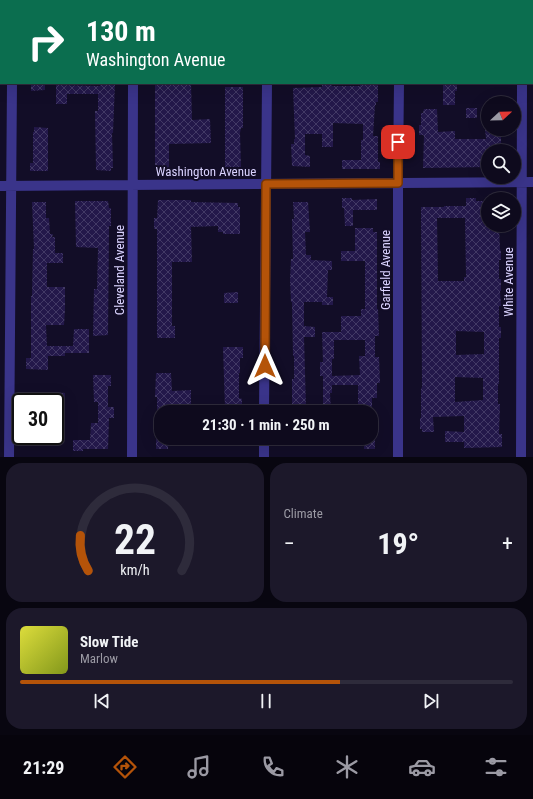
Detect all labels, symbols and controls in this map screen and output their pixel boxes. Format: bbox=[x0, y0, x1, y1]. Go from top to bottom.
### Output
text: 130 m bbox=[86, 15, 156, 48]
icon: right bbox=[20, 16, 72, 68]
text: Washington Avenue bbox=[86, 49, 226, 70]
north arrow bbox=[481, 96, 521, 136]
map controls bbox=[481, 96, 521, 232]
pin bbox=[381, 125, 415, 159]
icon: arrive bbox=[387, 131, 409, 153]
button: search bbox=[481, 144, 521, 184]
street label: Washington Avenue bbox=[156, 164, 256, 179]
button: layers bbox=[481, 192, 521, 232]
street label: Cleveland Avenue bbox=[112, 225, 127, 315]
street label: Garfield Avenue bbox=[378, 230, 393, 310]
street label: White Avenue bbox=[501, 247, 516, 317]
position arrow bbox=[244, 345, 286, 387]
speed limit sign: 30 bbox=[12, 393, 64, 445]
text: 21:30 · 1 min · 250 m bbox=[202, 416, 330, 434]
text: Climate bbox=[284, 506, 323, 521]
text: 22 bbox=[114, 514, 156, 563]
text: 19° bbox=[377, 526, 419, 561]
text: − bbox=[284, 531, 295, 556]
text: + bbox=[502, 531, 513, 556]
text: km/h bbox=[120, 561, 149, 577]
text: Slow Tide bbox=[80, 633, 138, 651]
text: Marlow bbox=[80, 651, 118, 666]
icon: previous bbox=[91, 690, 113, 712]
icon: pause bbox=[255, 690, 277, 712]
icon: next bbox=[420, 690, 442, 712]
icon: directions bbox=[111, 753, 139, 781]
icon: music bbox=[185, 753, 213, 781]
icon: phone bbox=[259, 753, 287, 781]
icon: climate bbox=[333, 753, 361, 781]
icon: car bbox=[408, 753, 436, 781]
icon: filters bbox=[482, 753, 510, 781]
text: 21:29 bbox=[23, 757, 64, 778]

